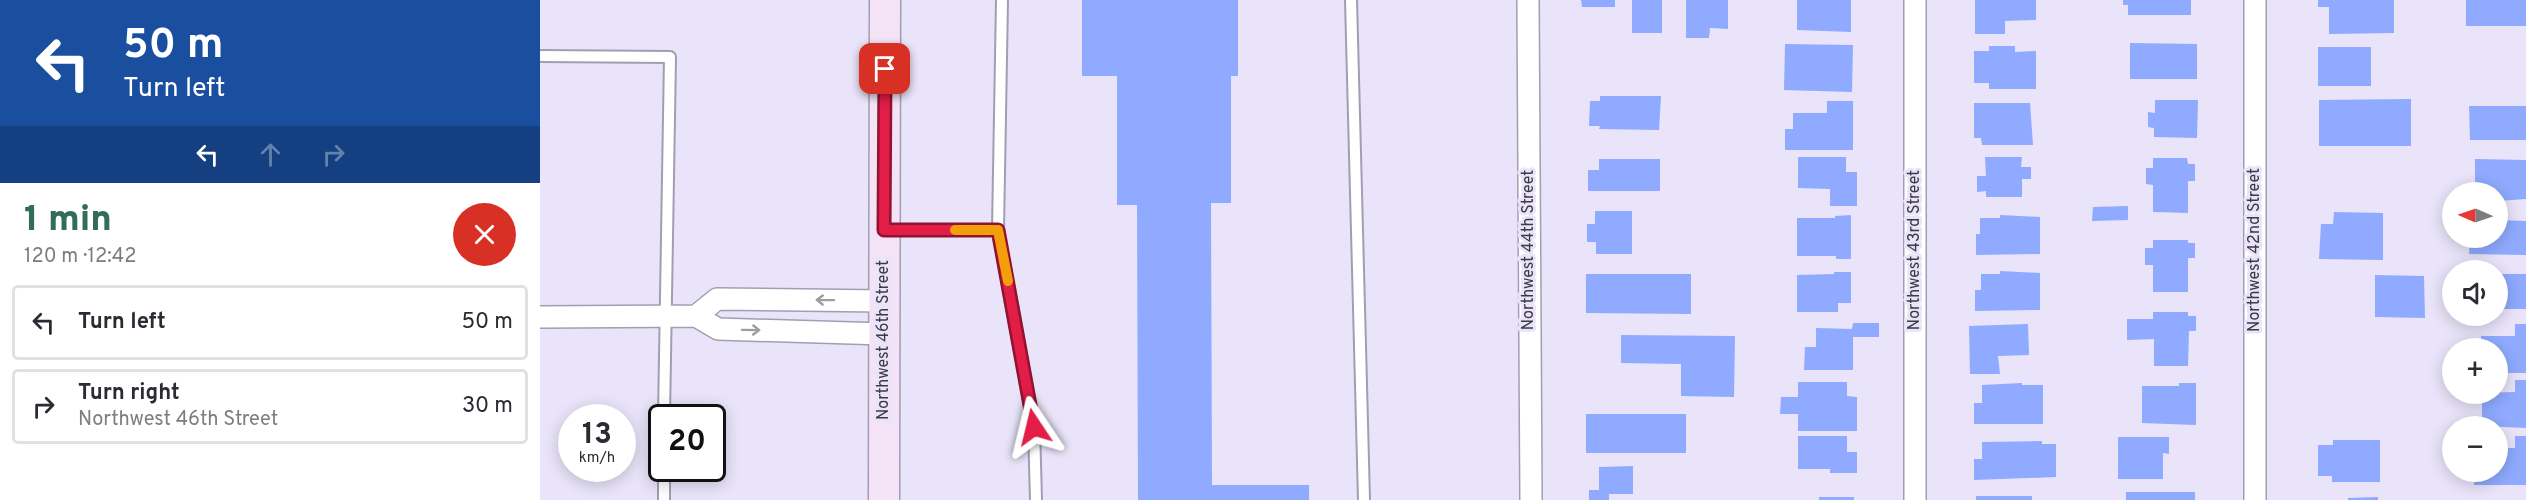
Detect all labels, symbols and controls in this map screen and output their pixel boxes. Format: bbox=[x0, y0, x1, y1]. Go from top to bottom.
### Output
text: 50 m bbox=[123, 20, 224, 73]
icon: left bbox=[24, 24, 102, 102]
pin bbox=[859, 43, 910, 94]
icon: arrive bbox=[868, 52, 901, 85]
text: Turn left bbox=[123, 72, 225, 106]
icon: left bbox=[191, 138, 224, 171]
icon: ahead bbox=[254, 138, 287, 171]
icon: right bbox=[317, 138, 350, 171]
street label: Northwest 42nd Street bbox=[2245, 168, 2265, 332]
street label: Northwest 44th Street bbox=[1519, 170, 1539, 330]
street label: Northwest 43rd Street bbox=[1905, 170, 1925, 330]
north arrow bbox=[2442, 182, 2508, 248]
map controls bbox=[2442, 182, 2508, 482]
text: 1 min bbox=[24, 198, 112, 244]
button: close bbox=[453, 203, 516, 266]
text: 120 m · 12:42 bbox=[24, 244, 136, 270]
street label: Northwest 46th Street bbox=[874, 260, 894, 420]
button: sound bbox=[2442, 260, 2508, 326]
one-way arrow bbox=[816, 294, 836, 306]
icon: left bbox=[27, 306, 60, 339]
text: Turn left bbox=[78, 309, 166, 336]
text: 50 m bbox=[461, 309, 513, 336]
one-way arrow bbox=[740, 324, 760, 336]
button: + bbox=[2442, 338, 2508, 404]
text: Turn right bbox=[78, 380, 180, 407]
icon: right bbox=[27, 390, 60, 423]
text: 30 m bbox=[462, 393, 513, 420]
position arrow bbox=[1002, 395, 1066, 459]
speed limit sign: 20 bbox=[648, 404, 726, 482]
text: Northwest 46th Street bbox=[78, 407, 278, 433]
button: − bbox=[2442, 416, 2508, 482]
text: 13 bbox=[582, 417, 612, 454]
text: km/h bbox=[579, 449, 615, 468]

